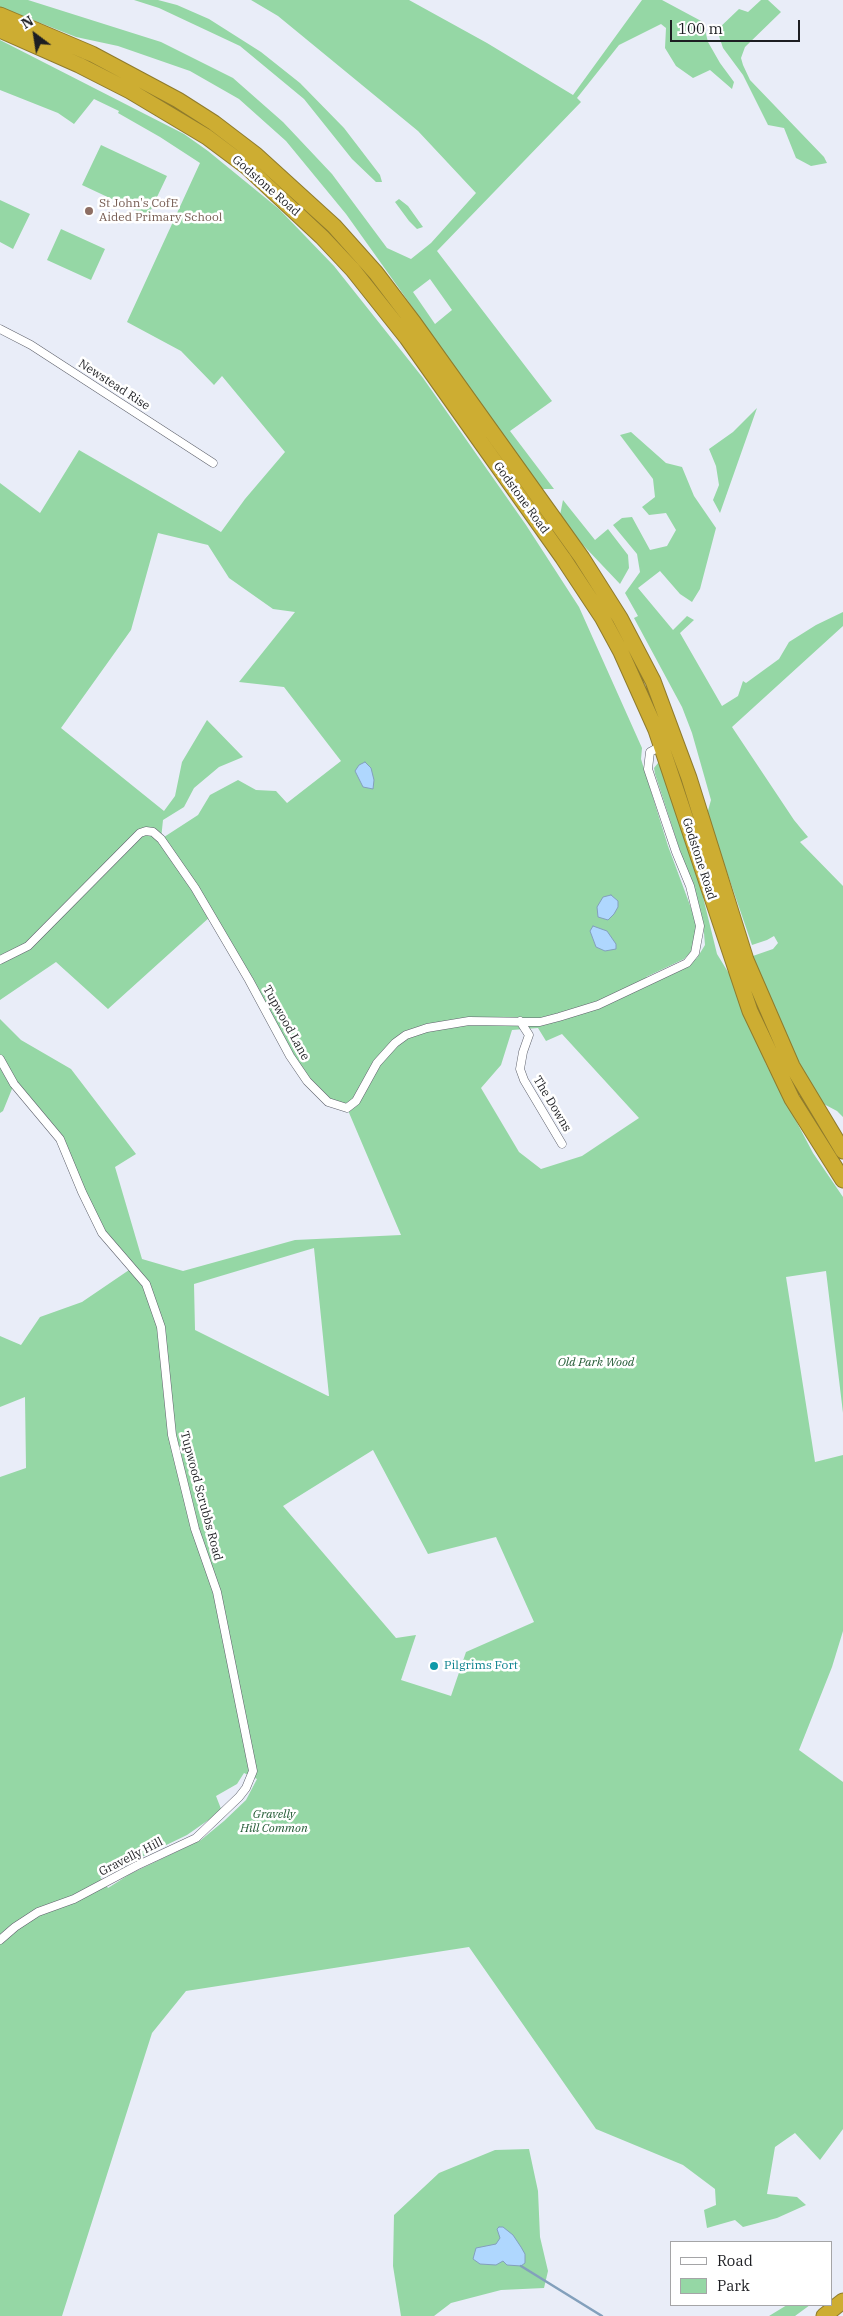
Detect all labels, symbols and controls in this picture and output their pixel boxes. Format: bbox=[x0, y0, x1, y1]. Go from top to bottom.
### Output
north arrow bbox=[10, 10, 60, 60]
scale bar bbox=[673, 10, 803, 42]
text: N bbox=[18, 12, 37, 33]
text: 100 m bbox=[678, 19, 723, 38]
street label: Godstone Road bbox=[229, 153, 303, 219]
place label: St John's CofE Aided Primary School bbox=[99, 197, 222, 225]
marker: St John's CofE Aided Primary School bbox=[83, 205, 95, 217]
street label: Newstead Rise bbox=[76, 357, 152, 413]
street label: Godstone Road bbox=[490, 459, 552, 537]
street label: Godstone Road bbox=[679, 816, 719, 902]
street label: Tupwood Lane bbox=[260, 983, 312, 1063]
street label: The Downs bbox=[530, 1073, 574, 1135]
park label: Old Park Wood bbox=[558, 1356, 634, 1370]
street label: Tupwood Scrubbs Road bbox=[177, 1430, 225, 1562]
place label: Pilgrims Fort bbox=[444, 1659, 518, 1673]
marker: Pilgrims Fort bbox=[428, 1660, 440, 1672]
park label: Gravelly Hill Common bbox=[240, 1808, 308, 1836]
street label: Gravelly Hill bbox=[97, 1835, 165, 1879]
legend bbox=[670, 2241, 833, 2306]
text: Road bbox=[717, 2251, 753, 2270]
text: Park bbox=[717, 2276, 750, 2295]

